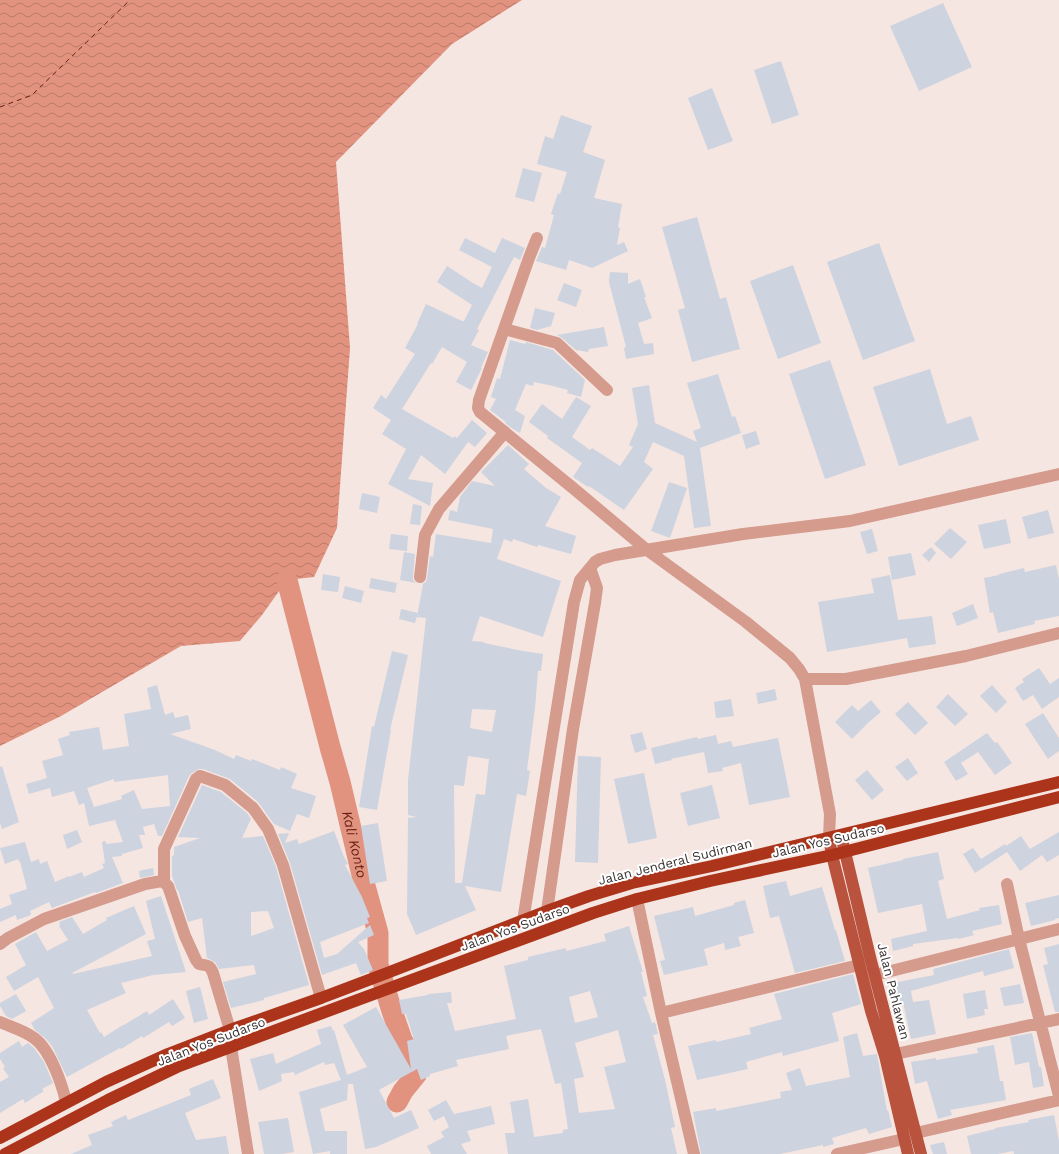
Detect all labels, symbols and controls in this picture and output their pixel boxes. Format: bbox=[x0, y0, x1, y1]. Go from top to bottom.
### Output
water label: Kali Konto bbox=[339, 809, 370, 880]
street label: Jalan Yos Sudarso bbox=[770, 820, 886, 861]
street label: Jalan Jenderal Sudirman bbox=[597, 835, 754, 888]
street label: Jalan Yos Sudarso bbox=[459, 901, 572, 954]
street label: Jalan Pahlawan bbox=[874, 941, 913, 1041]
street label: Jalan Yos Sudarso bbox=[155, 1014, 268, 1069]

